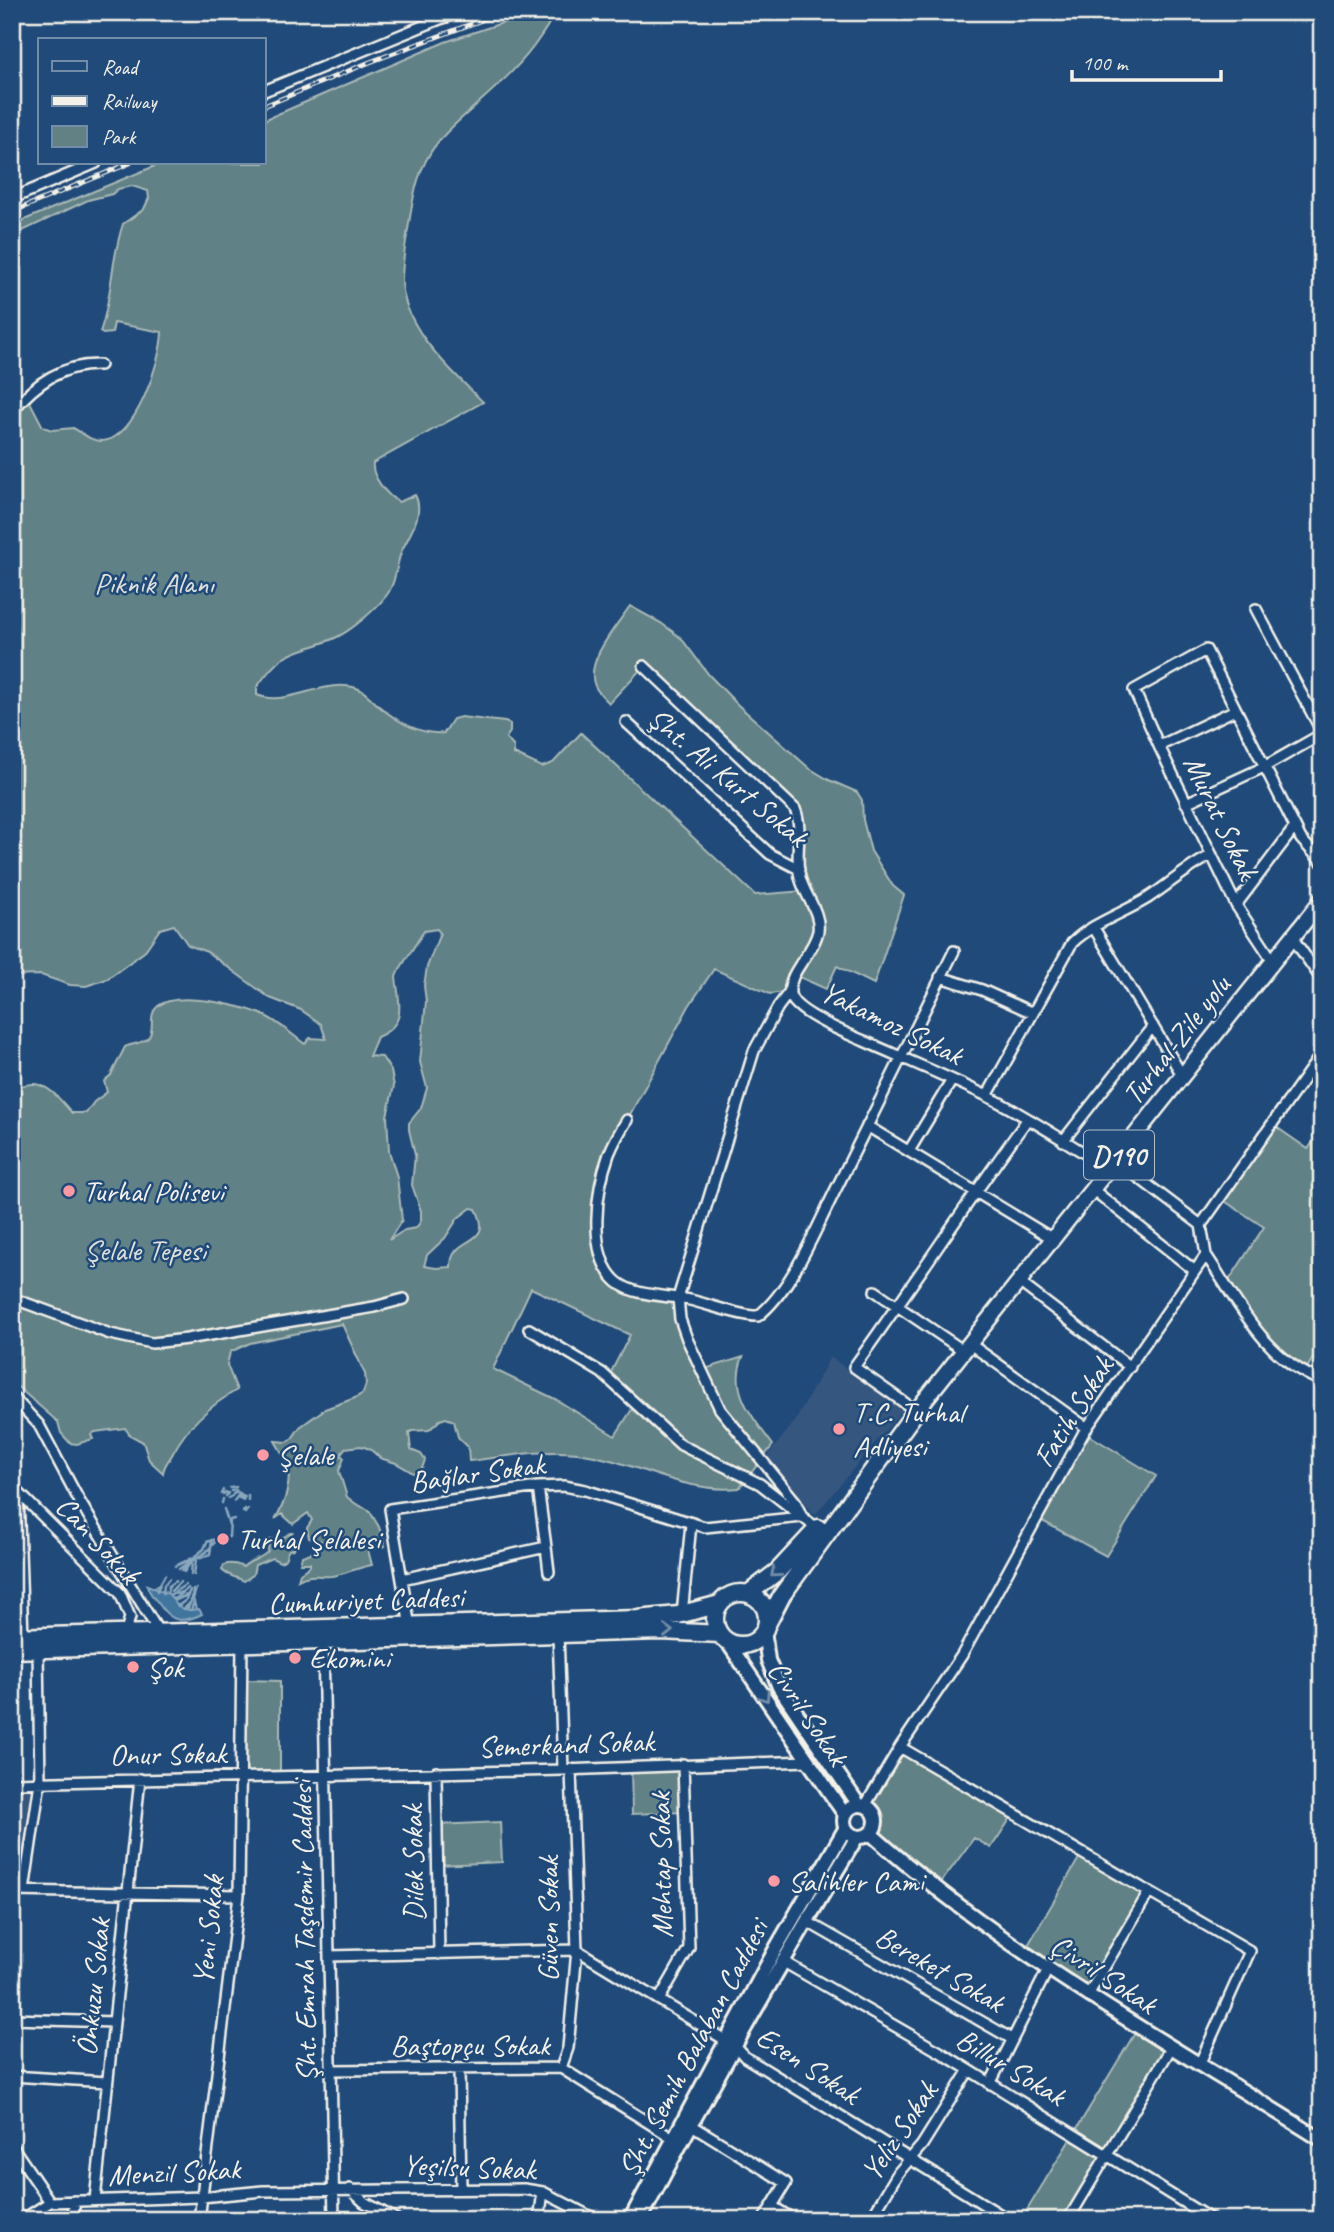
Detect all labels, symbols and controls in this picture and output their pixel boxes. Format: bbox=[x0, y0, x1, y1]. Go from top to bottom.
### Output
legend bbox=[38, 38, 266, 164]
scale bar bbox=[1072, 38, 1220, 82]
text: 100 m bbox=[1082, 50, 1129, 76]
text: Road bbox=[102, 54, 141, 80]
text: Railway bbox=[102, 88, 158, 114]
text: Park bbox=[102, 124, 137, 150]
park label: Piknik Alanı bbox=[94, 564, 215, 602]
street label: Şht. Ali Kurt Sokak bbox=[640, 699, 817, 856]
street label: Murat Sokak bbox=[1175, 749, 1268, 887]
street label: Turhal-Zile yolu bbox=[1114, 966, 1239, 1112]
street label: Yakamoz Sokak bbox=[815, 972, 971, 1075]
road number: D190 bbox=[1084, 1130, 1154, 1180]
place label: Turhal Polisevi bbox=[83, 1172, 227, 1210]
marker: Turhal Polisevi bbox=[61, 1183, 77, 1199]
park label: Şelale Tepesi bbox=[84, 1231, 209, 1269]
street label: Fatih Sokak bbox=[1024, 1348, 1123, 1474]
place label: T.C. Turhal Adliyesi bbox=[853, 1393, 969, 1465]
marker: T.C. Turhal Adliyesi bbox=[831, 1421, 847, 1437]
place label: Şelale bbox=[277, 1436, 336, 1474]
street label: Bağlar Sokak bbox=[408, 1445, 548, 1501]
marker: Şelale bbox=[255, 1447, 271, 1463]
street label: Can Sokak bbox=[47, 1488, 150, 1594]
place label: Turhal Şelalesi bbox=[237, 1520, 384, 1558]
marker: Turhal Şelalesi bbox=[215, 1531, 231, 1547]
one-way arrow bbox=[770, 1565, 783, 1577]
street label: Cumhuriyet Caddesi bbox=[268, 1577, 468, 1622]
one-way arrow bbox=[663, 1623, 674, 1639]
place label: Ekomini bbox=[309, 1639, 393, 1677]
place label: Şok bbox=[147, 1648, 185, 1686]
marker: Ekomini bbox=[287, 1650, 303, 1666]
street label: Civril Sokak bbox=[759, 1653, 858, 1775]
marker: Şok bbox=[125, 1659, 141, 1675]
one-way arrow bbox=[757, 1689, 770, 1702]
street label: Semerkand Sokak bbox=[478, 1722, 656, 1766]
street label: Onur Sokak bbox=[109, 1734, 229, 1774]
street label: Şht. Emrah Taşdemir Caddesi bbox=[282, 1776, 326, 2082]
street label: Mehtap Sokak bbox=[641, 1790, 681, 1938]
street label: Dilek Sokak bbox=[393, 1802, 433, 1922]
street label: Güven Sokak bbox=[529, 1854, 567, 1982]
place label: Salihler Cami bbox=[788, 1862, 927, 1900]
street label: Yeni Sokak bbox=[183, 1871, 233, 1986]
marker: Salihler Cami bbox=[766, 1873, 782, 1889]
street label: Şht. Semih Balaban Caddesi bbox=[609, 1910, 778, 2183]
street label: Önkuzu Sokak bbox=[67, 1914, 119, 2058]
street label: Bereket Sokak bbox=[869, 1917, 1013, 2022]
street label: Çivril Sokak bbox=[1044, 1926, 1166, 2024]
street label: Esen Sokak bbox=[749, 2017, 869, 2114]
street label: Billur Sokak bbox=[949, 2020, 1074, 2115]
street label: Baştopçu Sokak bbox=[390, 2026, 552, 2064]
street label: Yeliz Sokak bbox=[852, 2073, 947, 2188]
street label: Yeşilsu Sokak bbox=[402, 2146, 538, 2188]
street label: Menzil Sokak bbox=[107, 2149, 243, 2194]

